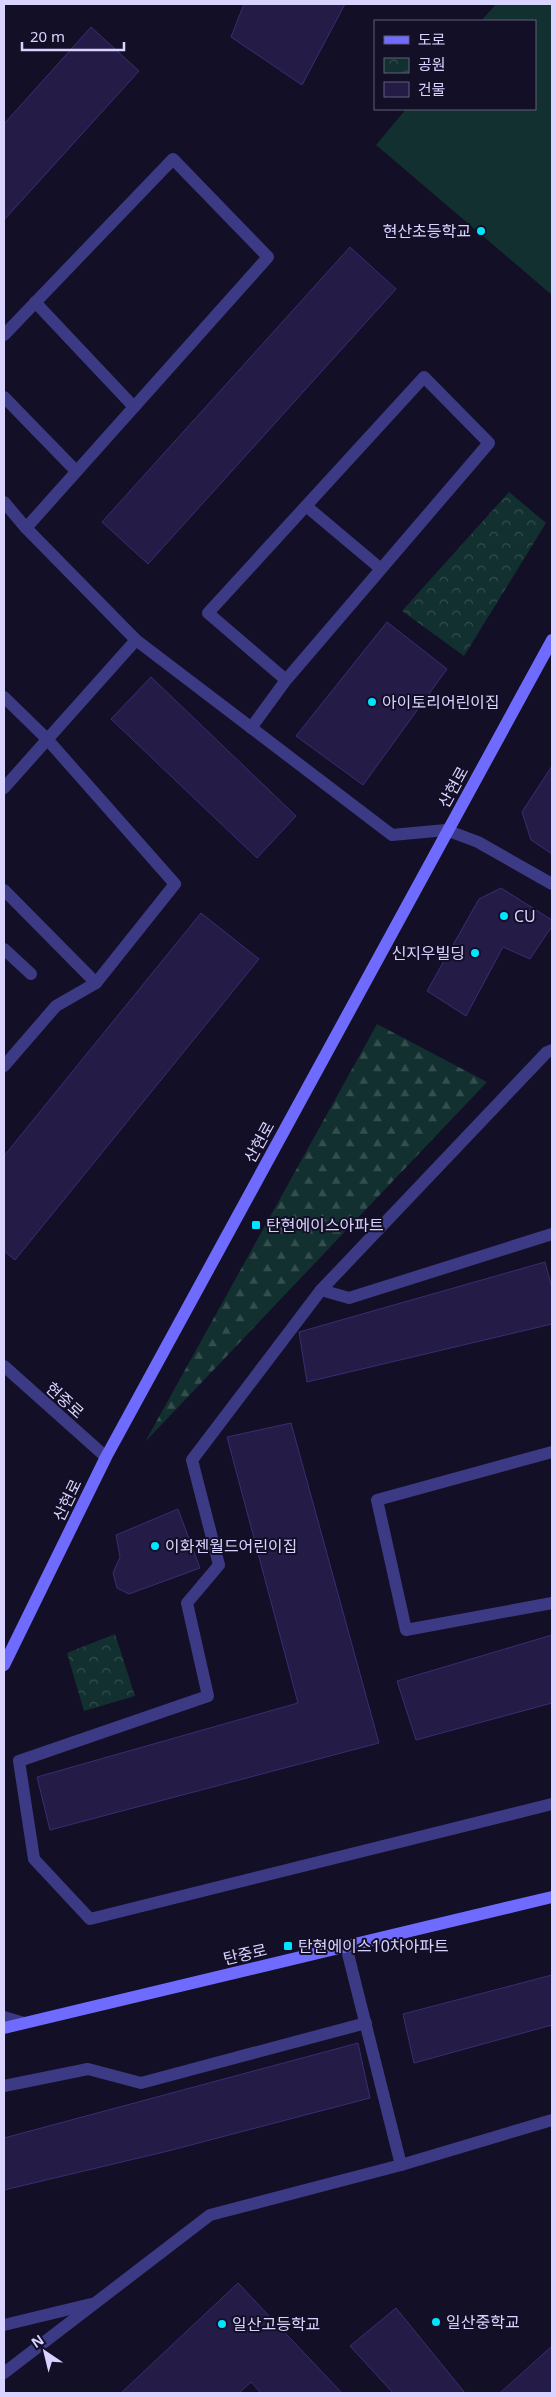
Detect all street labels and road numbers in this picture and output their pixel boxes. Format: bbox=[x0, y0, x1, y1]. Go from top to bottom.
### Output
street label: 산현로 bbox=[433, 762, 473, 812]
street label: 산현로 bbox=[239, 1117, 279, 1167]
street label: 현중로 bbox=[41, 1377, 89, 1423]
street label: 산현로 bbox=[47, 1475, 87, 1525]
street label: 탄중로 bbox=[221, 1938, 269, 1970]

